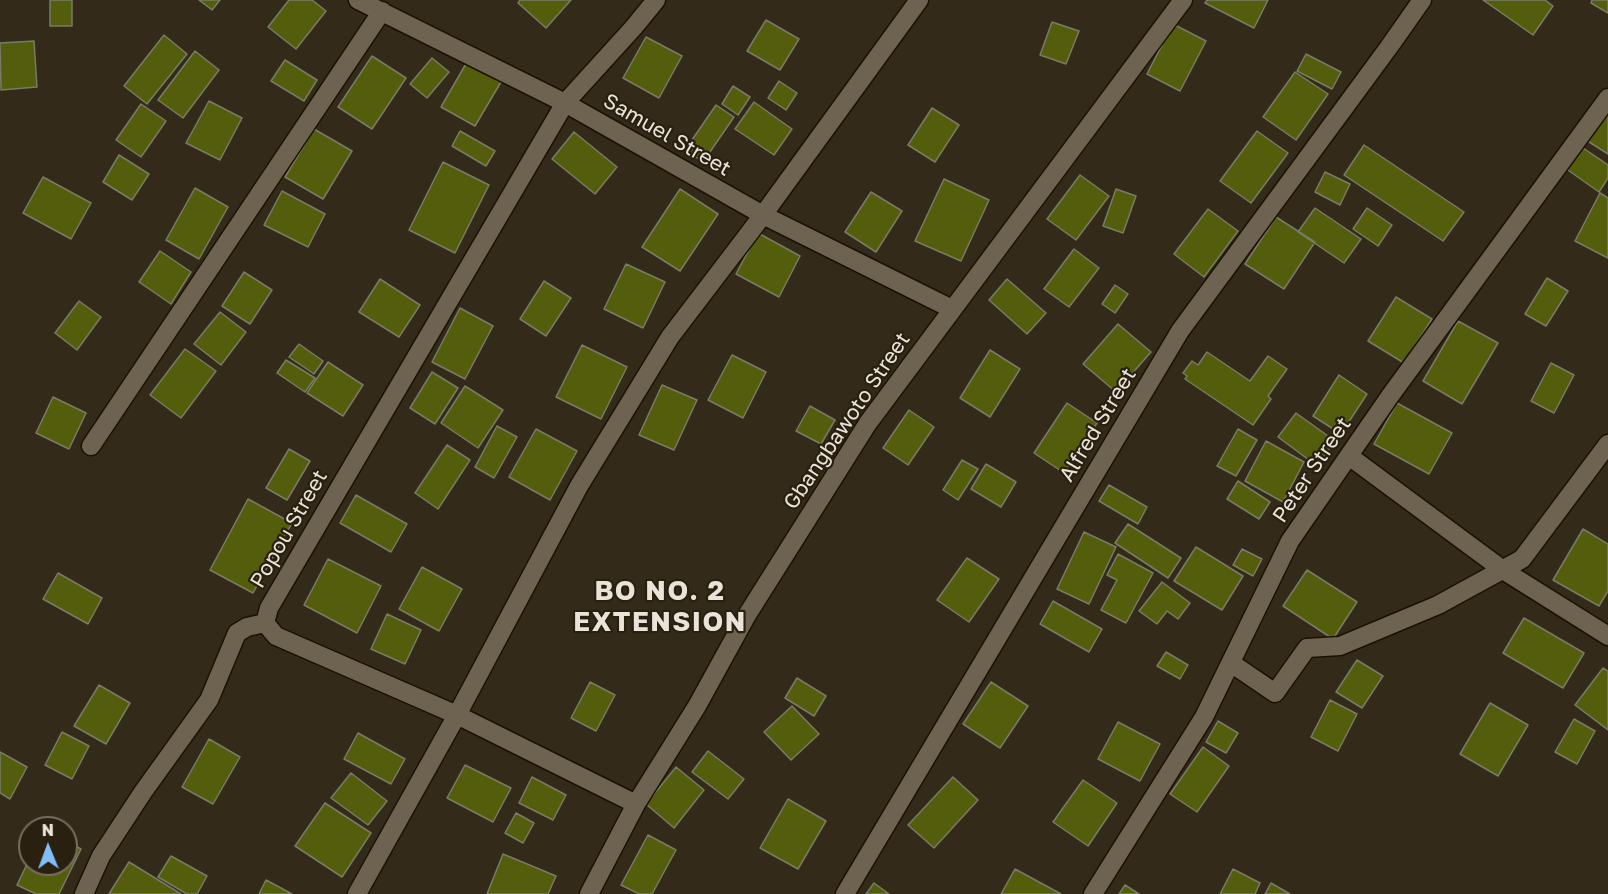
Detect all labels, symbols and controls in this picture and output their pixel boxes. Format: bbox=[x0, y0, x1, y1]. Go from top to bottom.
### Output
street label: Samuel Street bbox=[599, 88, 735, 182]
street label: Gbangbawoto Street bbox=[778, 328, 916, 514]
street label: Alfred Street bbox=[1054, 364, 1142, 486]
street label: Peter Street bbox=[1267, 412, 1357, 528]
street label: Popou Street bbox=[245, 466, 333, 592]
district label: BO NO. 2 EXTENSION bbox=[573, 575, 747, 638]
north arrow bbox=[18, 816, 78, 876]
text: N bbox=[41, 820, 54, 840]

